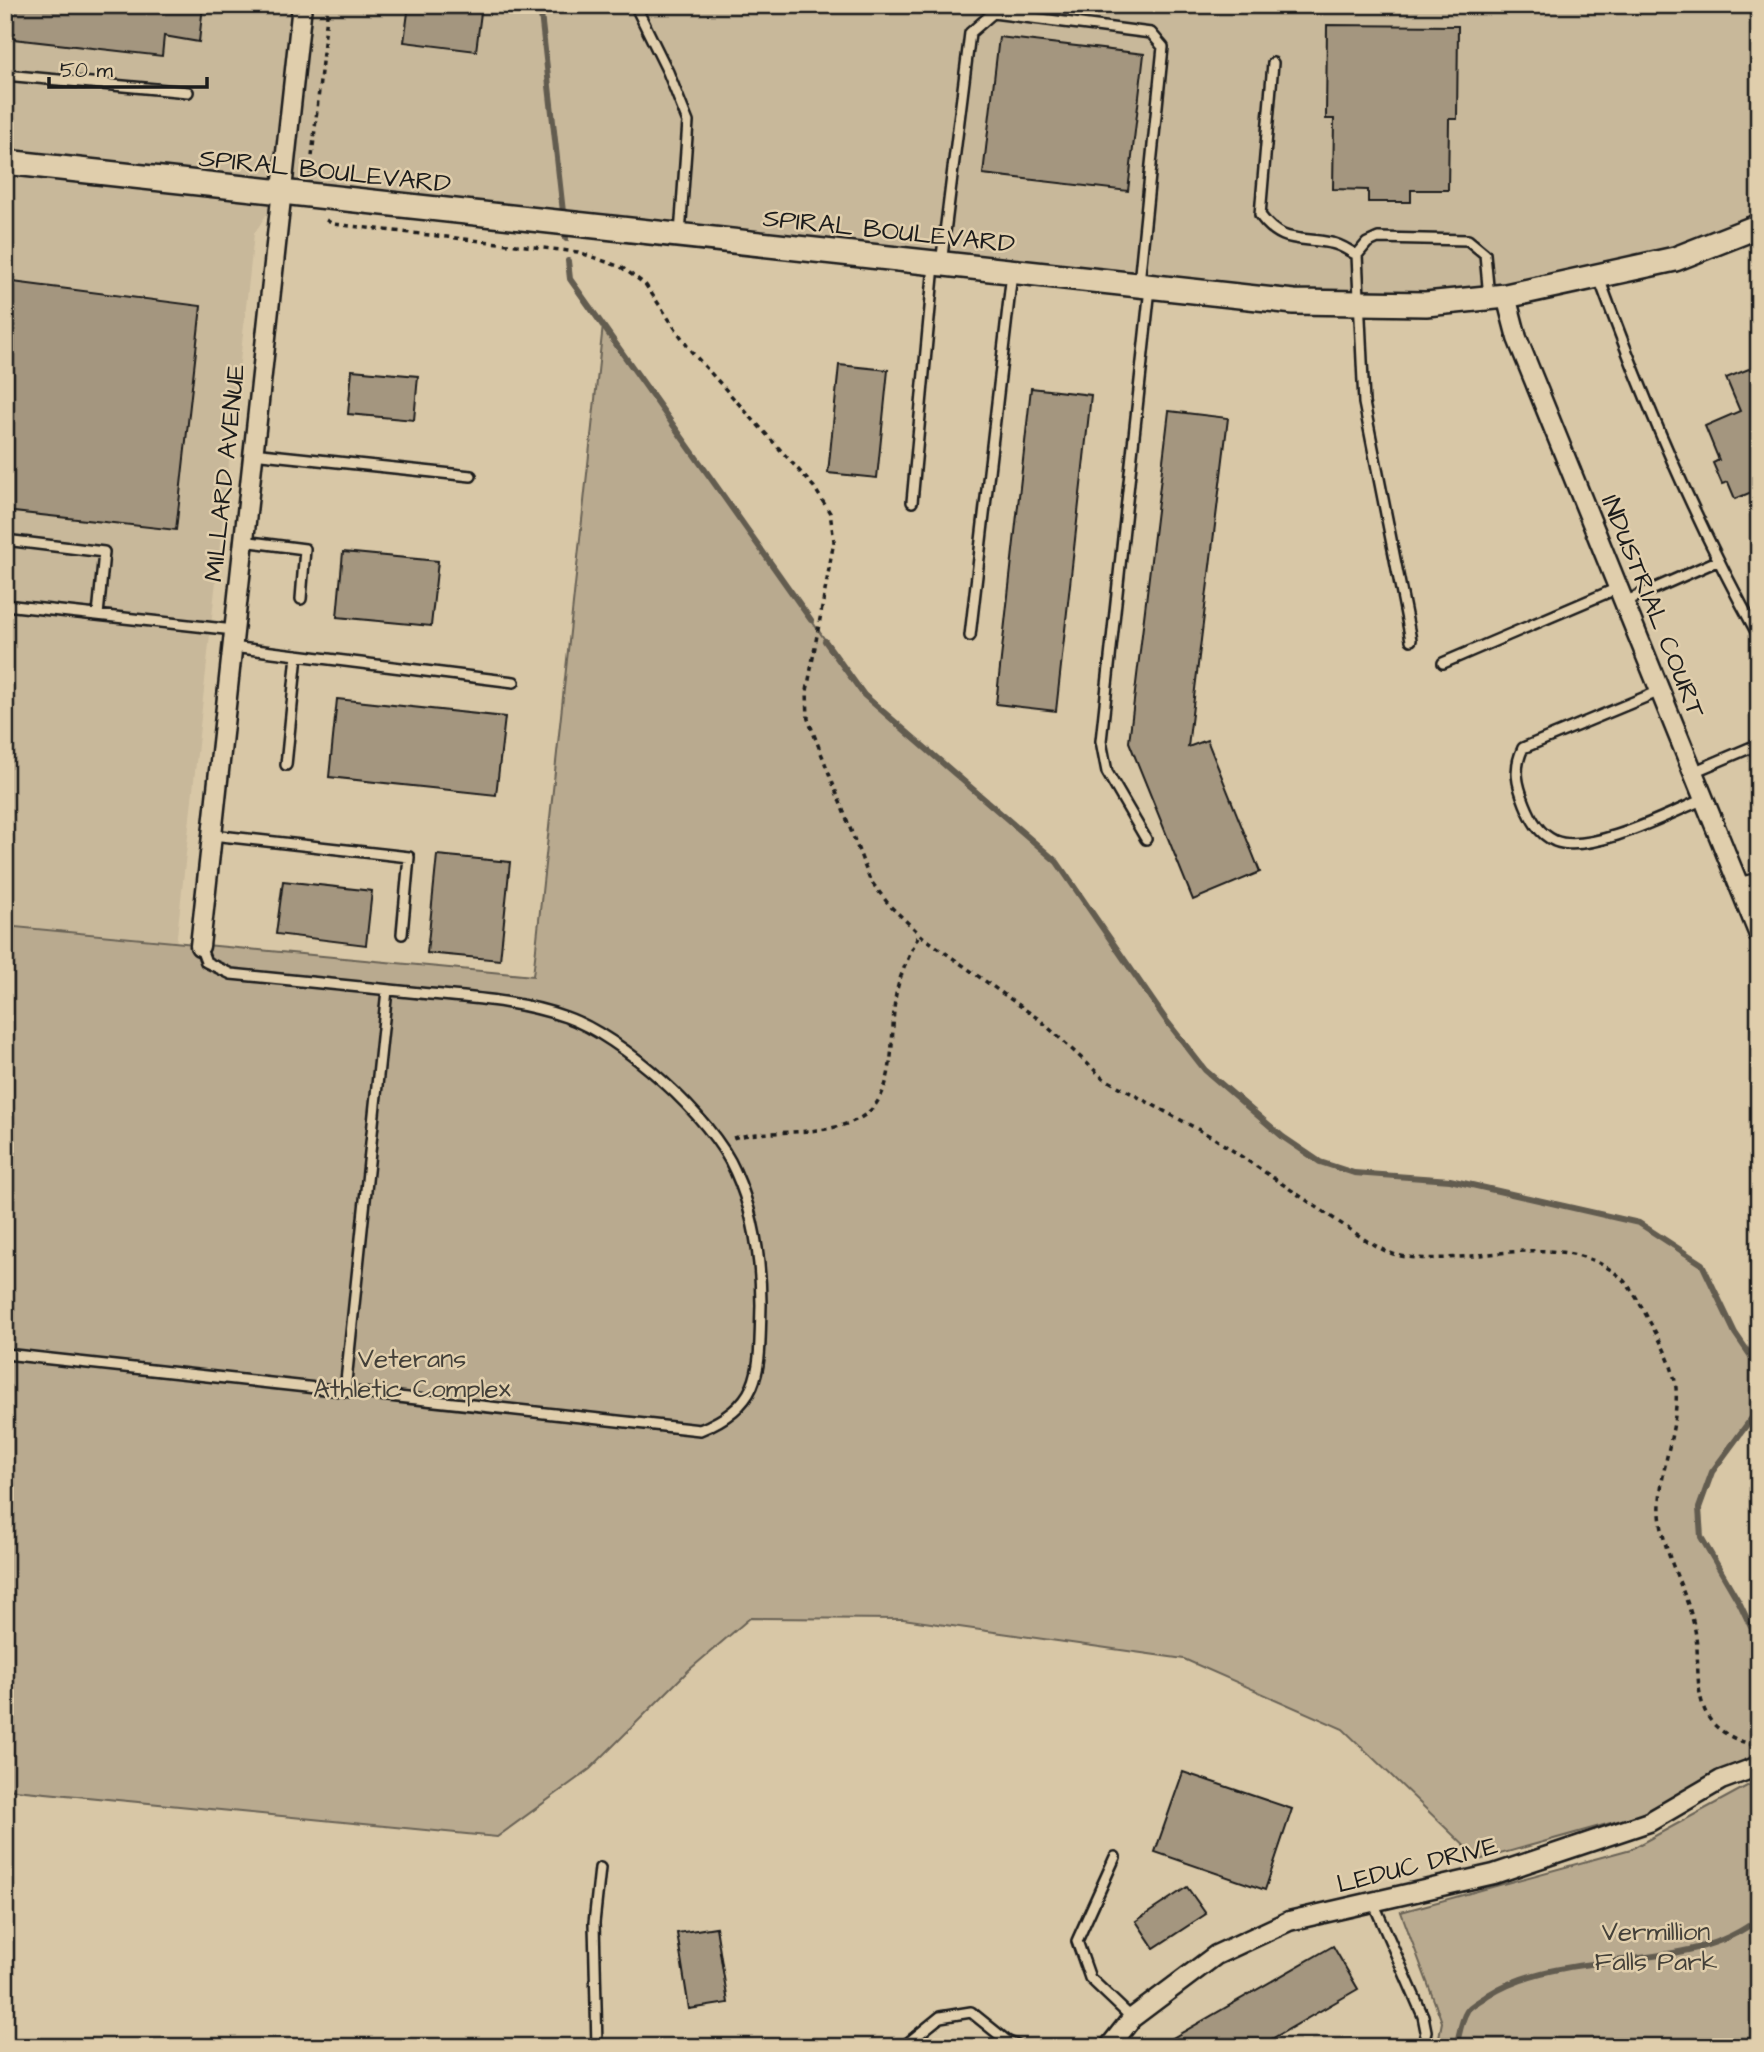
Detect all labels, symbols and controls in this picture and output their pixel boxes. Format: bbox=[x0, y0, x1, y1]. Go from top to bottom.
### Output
scale bar bbox=[49, 46, 206, 90]
text: 50 m bbox=[60, 56, 114, 85]
street label: SPIRAL BOULEVARD bbox=[197, 140, 453, 202]
street label: SPIRAL BOULEVARD bbox=[761, 200, 1017, 262]
street label: MILLARD AVENUE bbox=[196, 363, 254, 584]
street label: INDUSTRIAL COURT bbox=[1592, 490, 1715, 724]
park label: Veterans Athletic Complex bbox=[313, 1341, 512, 1407]
street label: LEDUC DRIVE bbox=[1333, 1828, 1501, 1902]
park label: Vermillion Falls Park bbox=[1595, 1914, 1718, 1980]

